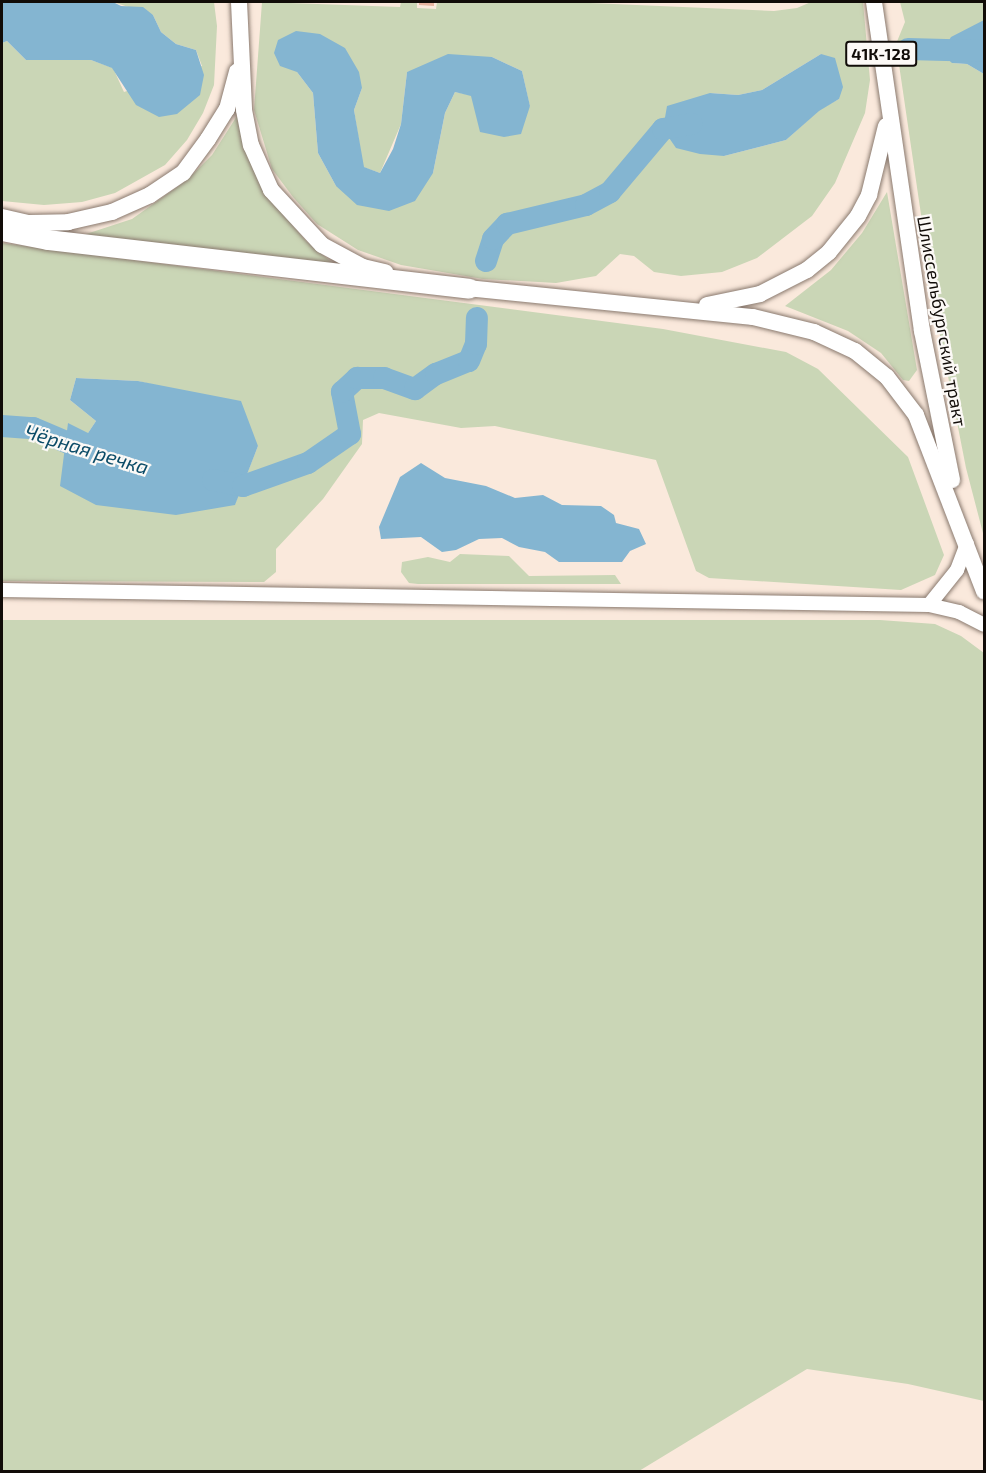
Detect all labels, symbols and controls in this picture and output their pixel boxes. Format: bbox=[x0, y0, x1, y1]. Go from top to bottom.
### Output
road number: 41К-128 bbox=[845, 41, 917, 67]
street label: Шлиссельбургский тракт bbox=[913, 214, 971, 428]
water label: Чёрная речка bbox=[22, 419, 152, 479]

